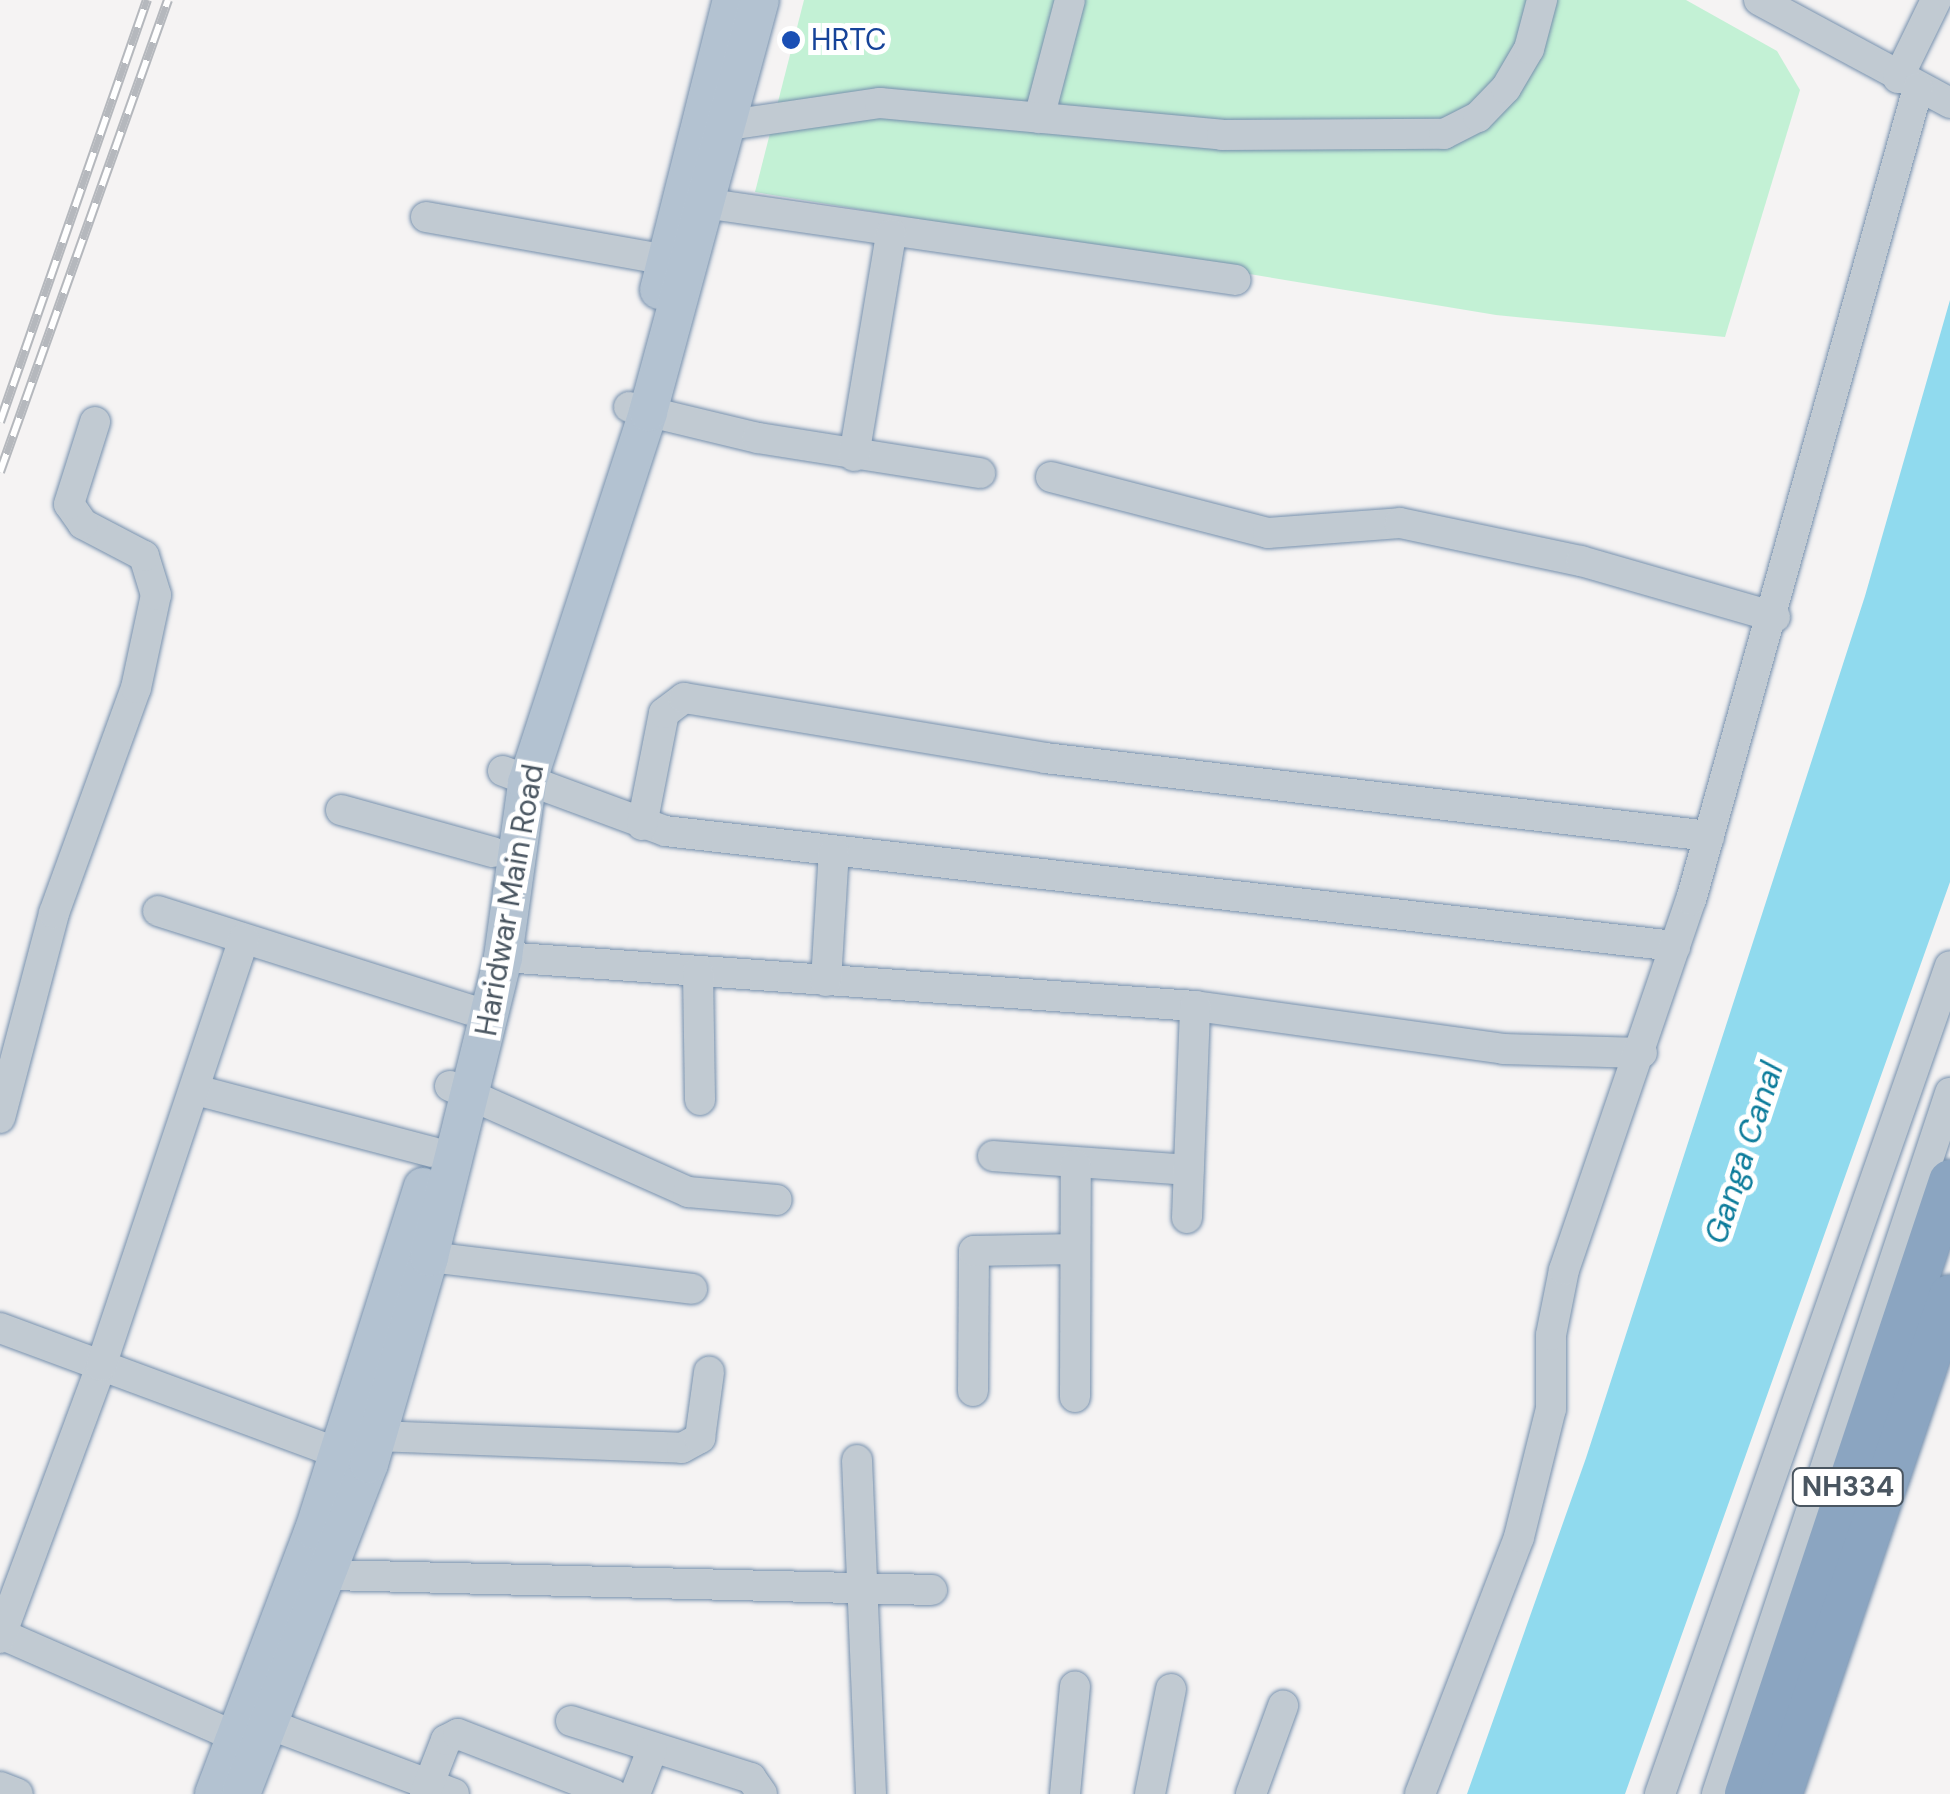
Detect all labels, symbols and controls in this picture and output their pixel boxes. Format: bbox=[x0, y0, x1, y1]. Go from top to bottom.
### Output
place label: HRTC bbox=[811, 22, 887, 58]
marker: HRTC bbox=[780, 29, 802, 51]
street label: Haridwar Main Road bbox=[468, 761, 552, 1039]
water label: Ganga Canal bbox=[1697, 1057, 1791, 1249]
road number: NH334 bbox=[1790, 1464, 1906, 1510]

